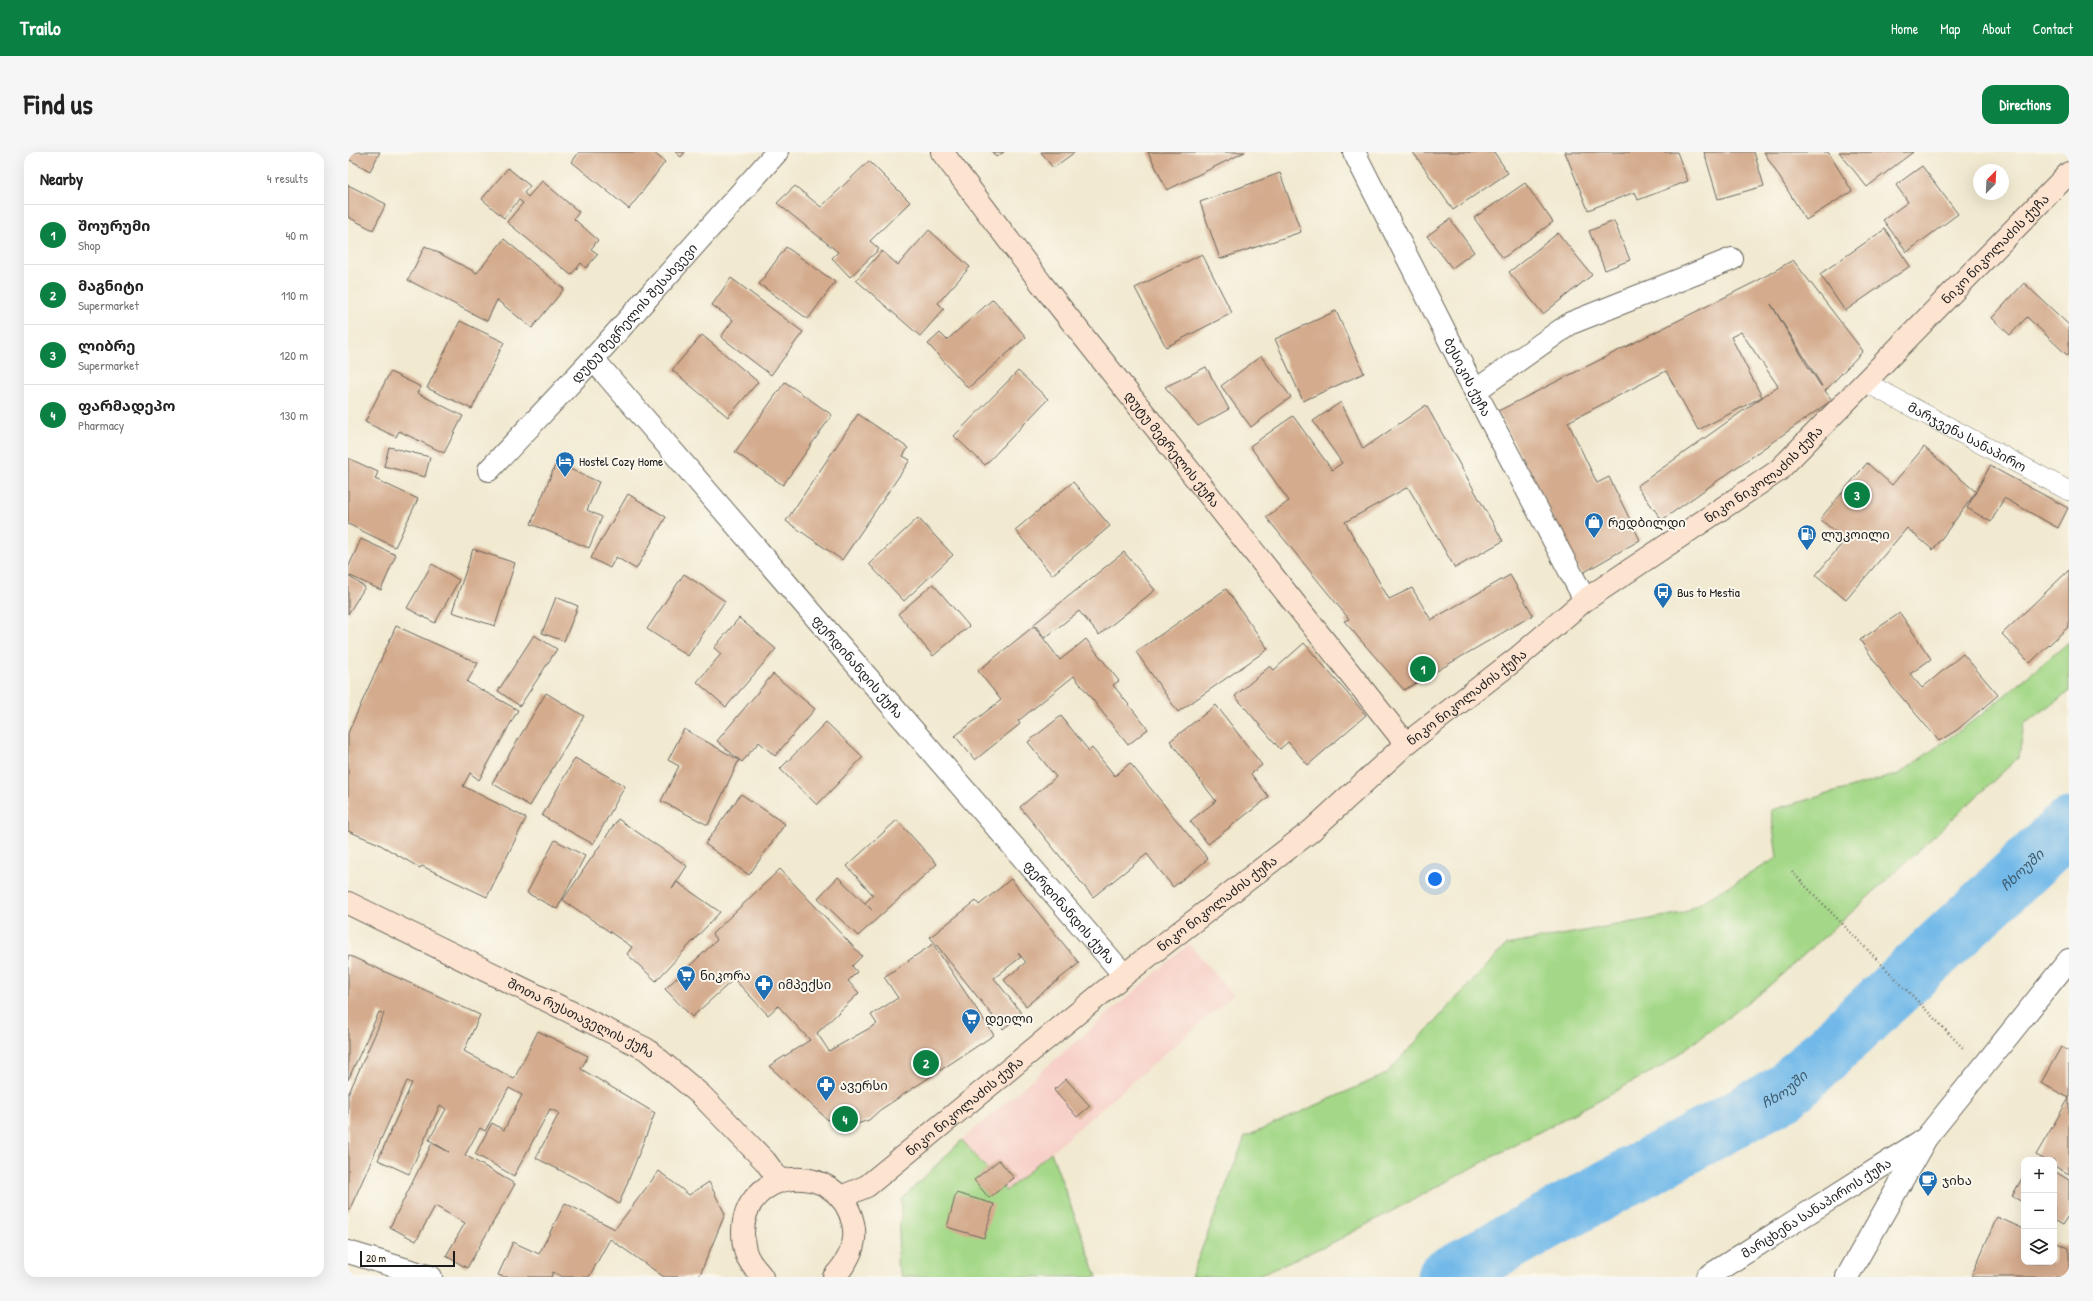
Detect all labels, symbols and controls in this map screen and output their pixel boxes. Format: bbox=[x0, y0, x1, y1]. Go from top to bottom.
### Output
text: Trailo bbox=[20, 15, 61, 41]
text: Home bbox=[1891, 19, 1918, 38]
text: Map bbox=[1940, 19, 1960, 38]
text: About bbox=[1982, 19, 2011, 38]
text: Contact bbox=[2033, 19, 2073, 38]
text: Find us bbox=[24, 85, 93, 123]
button: Directions bbox=[1982, 85, 2069, 124]
north arrow bbox=[1973, 164, 2009, 200]
text: Nearby bbox=[40, 167, 83, 190]
text: 4 results bbox=[267, 169, 308, 187]
street label: ნიკო ნიკოლაძის ქუჩა bbox=[1937, 190, 2053, 308]
text: შოურუმი bbox=[78, 215, 150, 236]
text: 1 bbox=[51, 226, 55, 244]
text: 40 m bbox=[285, 226, 308, 244]
text: Shop bbox=[78, 236, 100, 254]
street label: დუტუ მეგრელის შესახვევი bbox=[567, 239, 701, 386]
text: მაგნიტი bbox=[78, 275, 144, 296]
text: 2 bbox=[50, 286, 56, 304]
text: 110 m bbox=[281, 286, 308, 304]
text: Supermarket bbox=[78, 296, 139, 314]
street label: ბესიკის ქუჩა bbox=[1440, 334, 1496, 420]
text: ლიბრე bbox=[78, 335, 135, 356]
text: 3 bbox=[50, 346, 56, 364]
text: 120 m bbox=[280, 346, 308, 364]
text: Supermarket bbox=[78, 356, 139, 374]
street label: დუტუ მეგრელის ქუჩა bbox=[1121, 387, 1224, 511]
text: ფარმადეპო bbox=[78, 395, 175, 416]
street label: მარჯვენა სანაპირო bbox=[1905, 398, 2030, 476]
text: 4 bbox=[51, 406, 55, 424]
text: 130 m bbox=[280, 406, 308, 424]
text: Pharmacy bbox=[78, 416, 124, 434]
street label: ნიკო ნიკოლაძის ქუჩა bbox=[1701, 422, 1826, 527]
hotel icon: Hostel Cozy Home bbox=[554, 450, 576, 478]
place label: Hostel Cozy Home bbox=[579, 452, 663, 470]
pin: 3 bbox=[1844, 480, 1870, 510]
shop icon: რედბილდი bbox=[1583, 511, 1605, 539]
place label: რედბილდი bbox=[1608, 513, 1686, 531]
fuel station icon: ლუკოილი bbox=[1796, 523, 1818, 551]
place label: ლუკოილი bbox=[1821, 525, 1890, 543]
bus stop icon: Bus to Mestia bbox=[1652, 581, 1674, 609]
place label: Bus to Mestia bbox=[1677, 583, 1740, 601]
street label: ფერდინანდის ქუჩა bbox=[808, 611, 908, 722]
street label: ნიკო ნიკოლაძის ქუჩა bbox=[1403, 645, 1530, 749]
pin: 1 bbox=[1410, 654, 1436, 684]
water label: ჩხოუში bbox=[1996, 844, 2048, 895]
street label: ნიკო ნიკოლაძის ქუჩა bbox=[1153, 851, 1281, 956]
street label: ფერდინანდის ქუჩა bbox=[1020, 856, 1119, 968]
your location bbox=[1425, 869, 1445, 889]
supermarket icon: ნიკორა bbox=[675, 964, 697, 992]
place label: ნიკორა bbox=[700, 966, 751, 984]
pharmacy icon: იმპექსი bbox=[753, 973, 775, 1001]
street label: შოთა რუსთაველის ქუჩა bbox=[505, 974, 659, 1062]
place label: იმპექსი bbox=[778, 975, 831, 993]
supermarket icon: დეილი bbox=[960, 1007, 982, 1035]
place label: დეილი bbox=[985, 1009, 1033, 1027]
pin: 2 bbox=[913, 1048, 939, 1078]
street label: ნიკო ნიკოლაძის ქუჩა bbox=[902, 1053, 1027, 1160]
water label: ჩხოუში bbox=[1758, 1065, 1812, 1112]
pharmacy icon: ავერსი bbox=[815, 1074, 837, 1102]
place label: ავერსი bbox=[840, 1076, 888, 1094]
pin: 4 bbox=[832, 1104, 858, 1134]
street label: მარცხენა სანაპიროს ქუჩა bbox=[1737, 1154, 1894, 1262]
map controls bbox=[2021, 1157, 2057, 1265]
button: + bbox=[2021, 1157, 2057, 1193]
cafe icon: ჯიხა bbox=[1917, 1169, 1939, 1197]
place label: ჯიხა bbox=[1942, 1171, 1972, 1189]
button: − bbox=[2021, 1193, 2057, 1229]
button: layers bbox=[2021, 1229, 2057, 1265]
scale bar bbox=[360, 1249, 455, 1268]
text: 20 m bbox=[366, 1251, 386, 1265]

